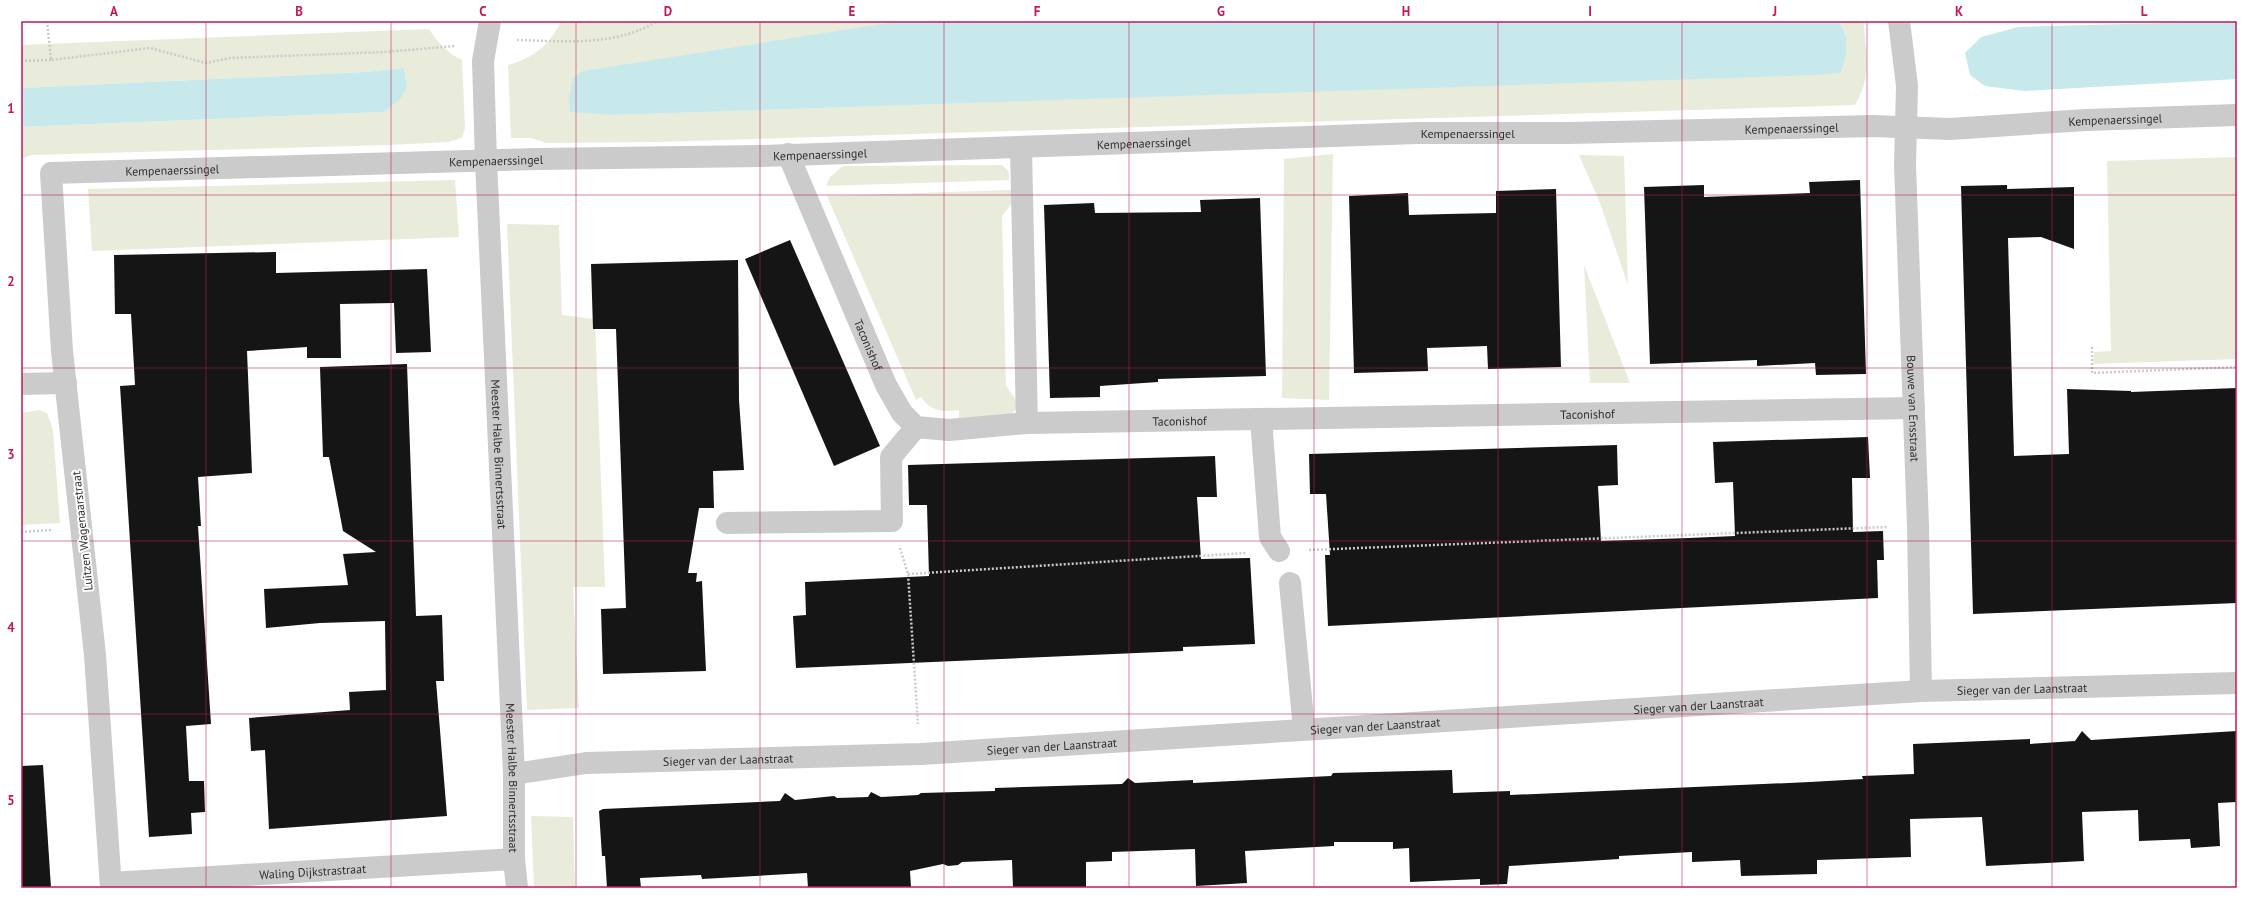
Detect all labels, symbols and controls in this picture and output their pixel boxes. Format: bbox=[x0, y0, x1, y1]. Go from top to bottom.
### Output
text: A bbox=[110, 3, 118, 20]
text: B bbox=[295, 3, 303, 20]
text: C bbox=[479, 3, 487, 20]
text: D bbox=[664, 3, 672, 20]
text: E bbox=[849, 3, 856, 20]
text: F bbox=[1034, 3, 1041, 20]
text: G bbox=[1217, 3, 1225, 20]
text: H bbox=[1402, 3, 1410, 20]
text: I bbox=[1588, 3, 1592, 20]
text: J bbox=[1772, 3, 1777, 20]
text: K bbox=[1955, 3, 1963, 20]
text: L bbox=[2141, 3, 2148, 20]
text: 1 bbox=[7, 100, 15, 117]
street label: Kempenaerssingel bbox=[2068, 110, 2163, 129]
street label: Kempenaerssingel bbox=[1745, 119, 1839, 136]
street label: Kempenaerssingel bbox=[1421, 126, 1515, 141]
street label: Kempenaerssingel bbox=[1097, 133, 1192, 152]
street label: Kempenaerssingel bbox=[773, 145, 868, 163]
street label: Kempenaerssingel bbox=[449, 151, 544, 169]
street label: Kempenaerssingel bbox=[125, 161, 220, 178]
text: 2 bbox=[7, 273, 15, 290]
street label: Taconishof bbox=[851, 317, 887, 374]
street label: Bouwe van Ensstraat bbox=[1904, 355, 1923, 462]
street label: Meester Halbe Binnertsstraat bbox=[488, 379, 510, 529]
street label: Taconishof bbox=[1560, 406, 1616, 421]
street label: Taconishof bbox=[1152, 412, 1208, 428]
text: 3 bbox=[7, 446, 15, 463]
street label: Luitzen Wagenaarstraat bbox=[68, 470, 96, 592]
text: 4 bbox=[7, 619, 15, 636]
street label: Sieger van der Laanstraat bbox=[1957, 679, 2087, 698]
street label: Sieger van der Laanstraat bbox=[1633, 693, 1764, 717]
street label: Meester Halbe Binnertsstraat bbox=[503, 703, 522, 853]
street label: Sieger van der Laanstraat bbox=[1310, 714, 1441, 737]
street label: Sieger van der Laanstraat bbox=[986, 734, 1117, 757]
street label: Sieger van der Laanstraat bbox=[663, 750, 793, 768]
text: 5 bbox=[7, 792, 15, 809]
street label: Waling Dijkstrastraat bbox=[259, 860, 366, 882]

